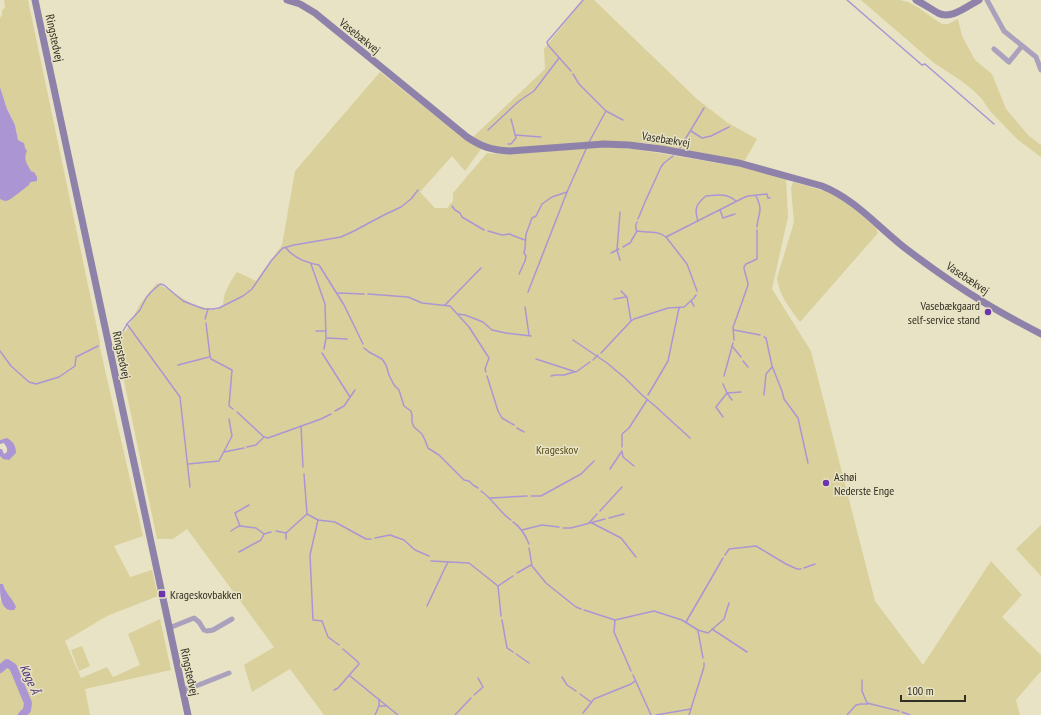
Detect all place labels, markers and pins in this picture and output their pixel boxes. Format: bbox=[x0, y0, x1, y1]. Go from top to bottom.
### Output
place label: Vasebækgaard self-service stand bbox=[908, 298, 980, 327]
marker: Vasebækgaard self-service stand bbox=[983, 307, 993, 317]
place label: Ashøi Nederste Enge bbox=[834, 469, 894, 498]
marker: Ashøi Nederste Enge bbox=[821, 478, 831, 488]
place label: Krageskovbakken bbox=[170, 587, 242, 602]
marker: Krageskovbakken bbox=[157, 589, 167, 599]

